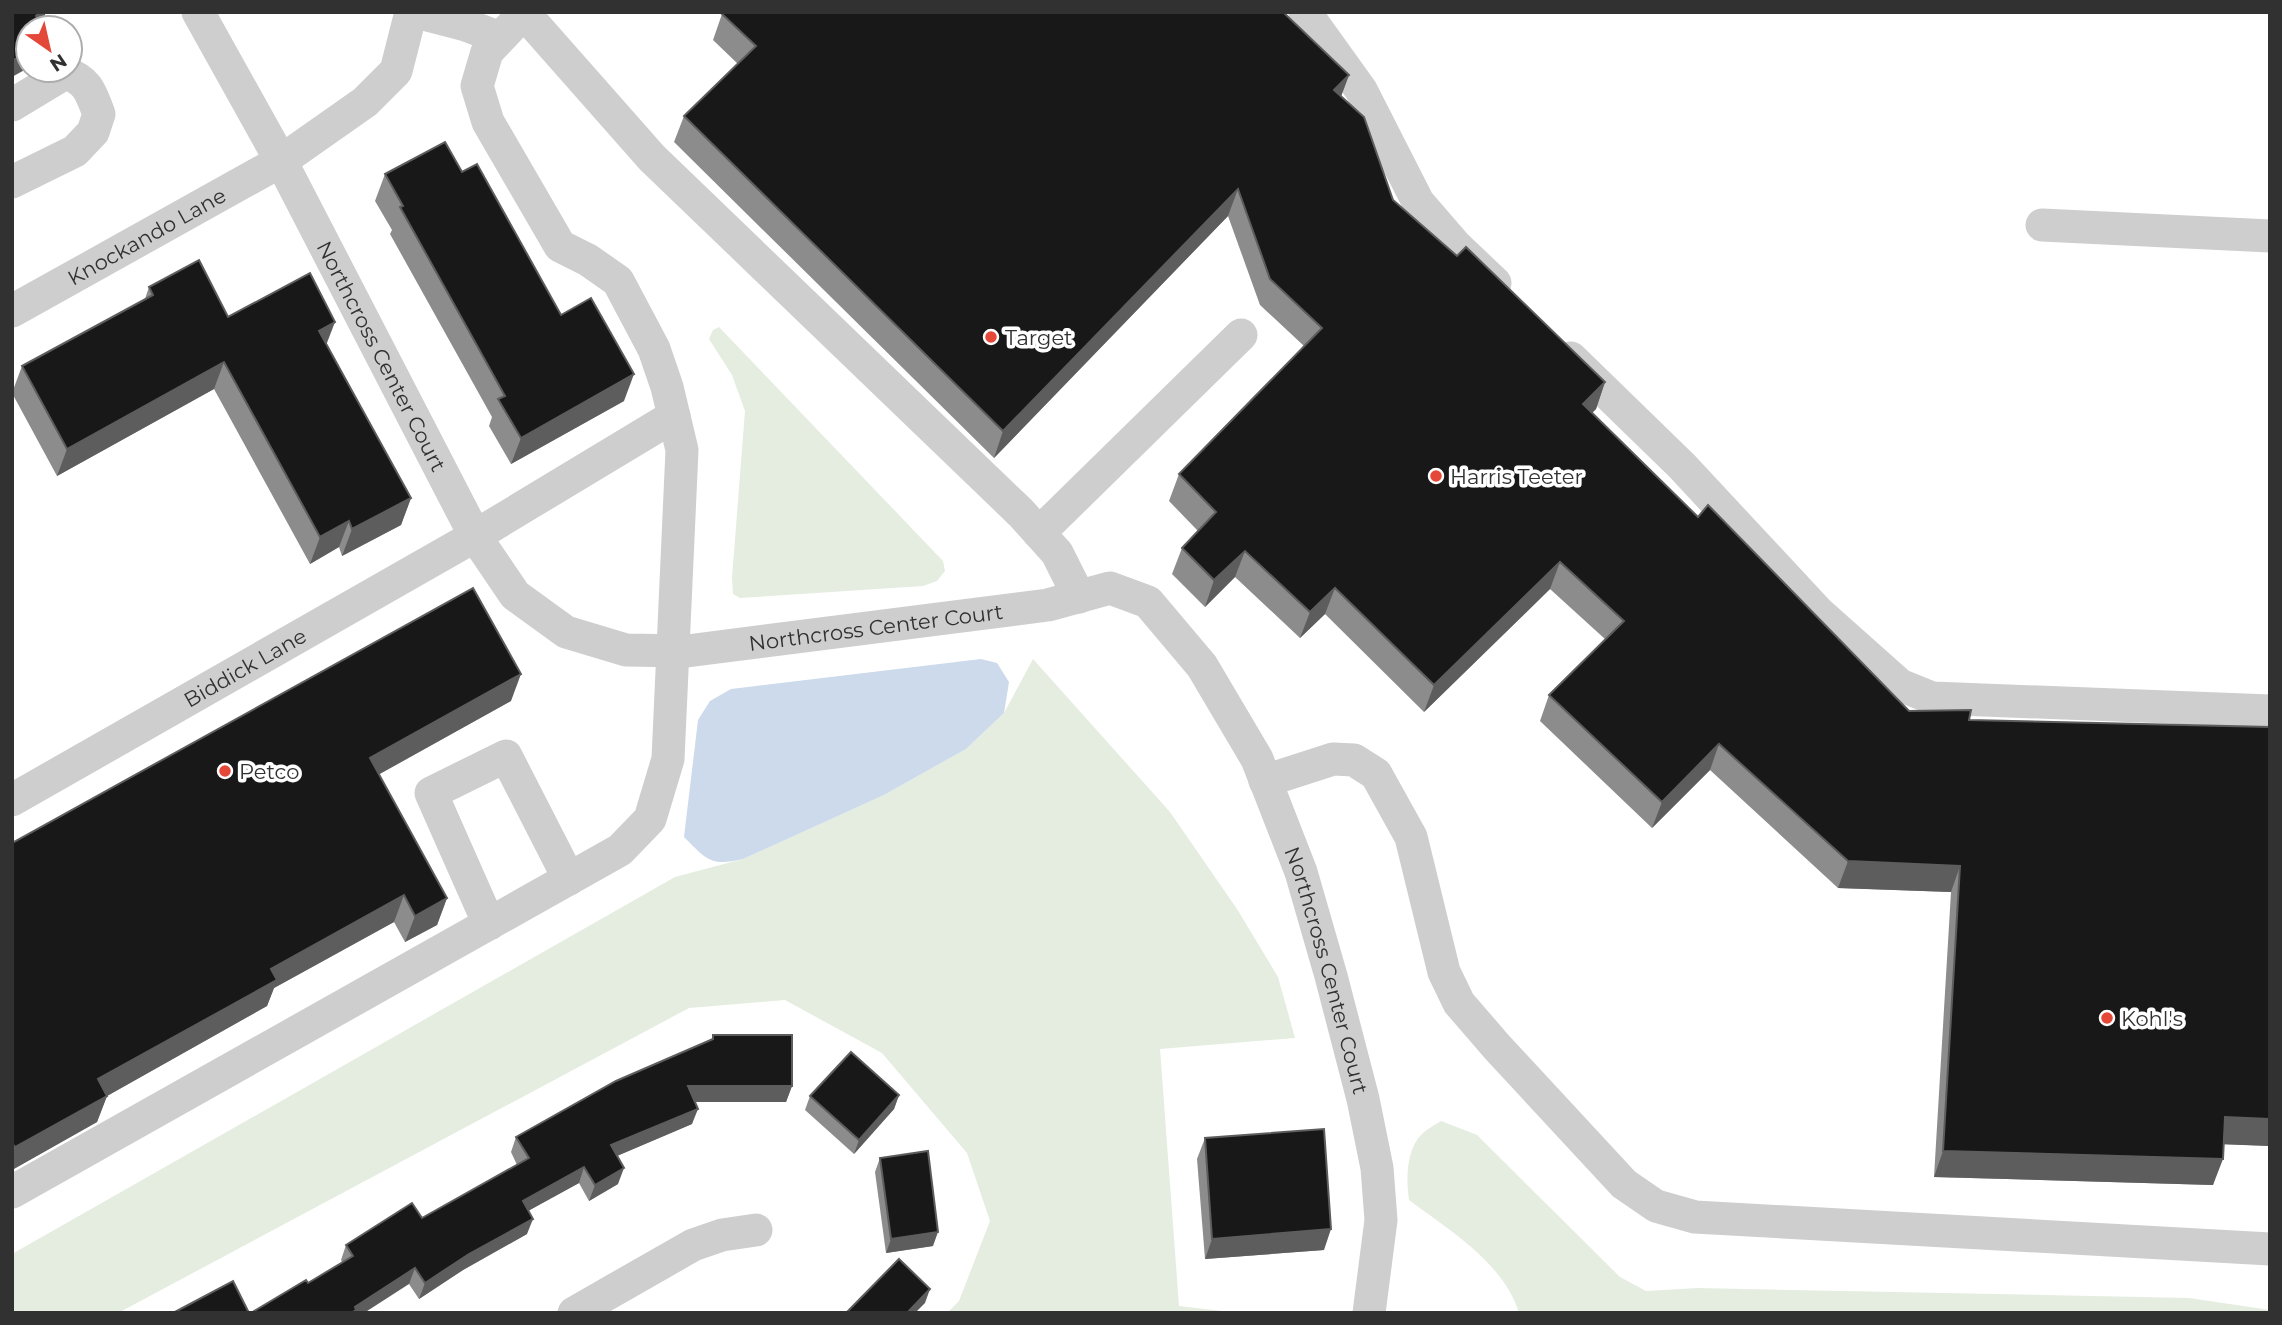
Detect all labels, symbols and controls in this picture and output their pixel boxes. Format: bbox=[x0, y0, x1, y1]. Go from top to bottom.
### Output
north arrow bbox=[14, 14, 84, 84]
text: N bbox=[45, 49, 71, 77]
street label: Knockando Lane bbox=[63, 182, 230, 290]
street label: Northcross Center Court bbox=[312, 236, 452, 475]
place label: Target bbox=[1005, 325, 1073, 350]
marker: Target bbox=[983, 329, 999, 345]
place label: Harris Teeter bbox=[1450, 464, 1583, 489]
marker: Harris Teeter bbox=[1428, 468, 1444, 484]
street label: Northcross Center Court bbox=[747, 598, 1004, 656]
street label: Biddick Lane bbox=[179, 622, 311, 712]
place label: Petco bbox=[239, 759, 299, 784]
marker: Petco bbox=[217, 763, 233, 779]
street label: Northcross Center Court bbox=[1280, 843, 1374, 1097]
place label: Kohl's bbox=[2121, 1006, 2183, 1031]
marker: Kohl's bbox=[2099, 1010, 2115, 1026]

